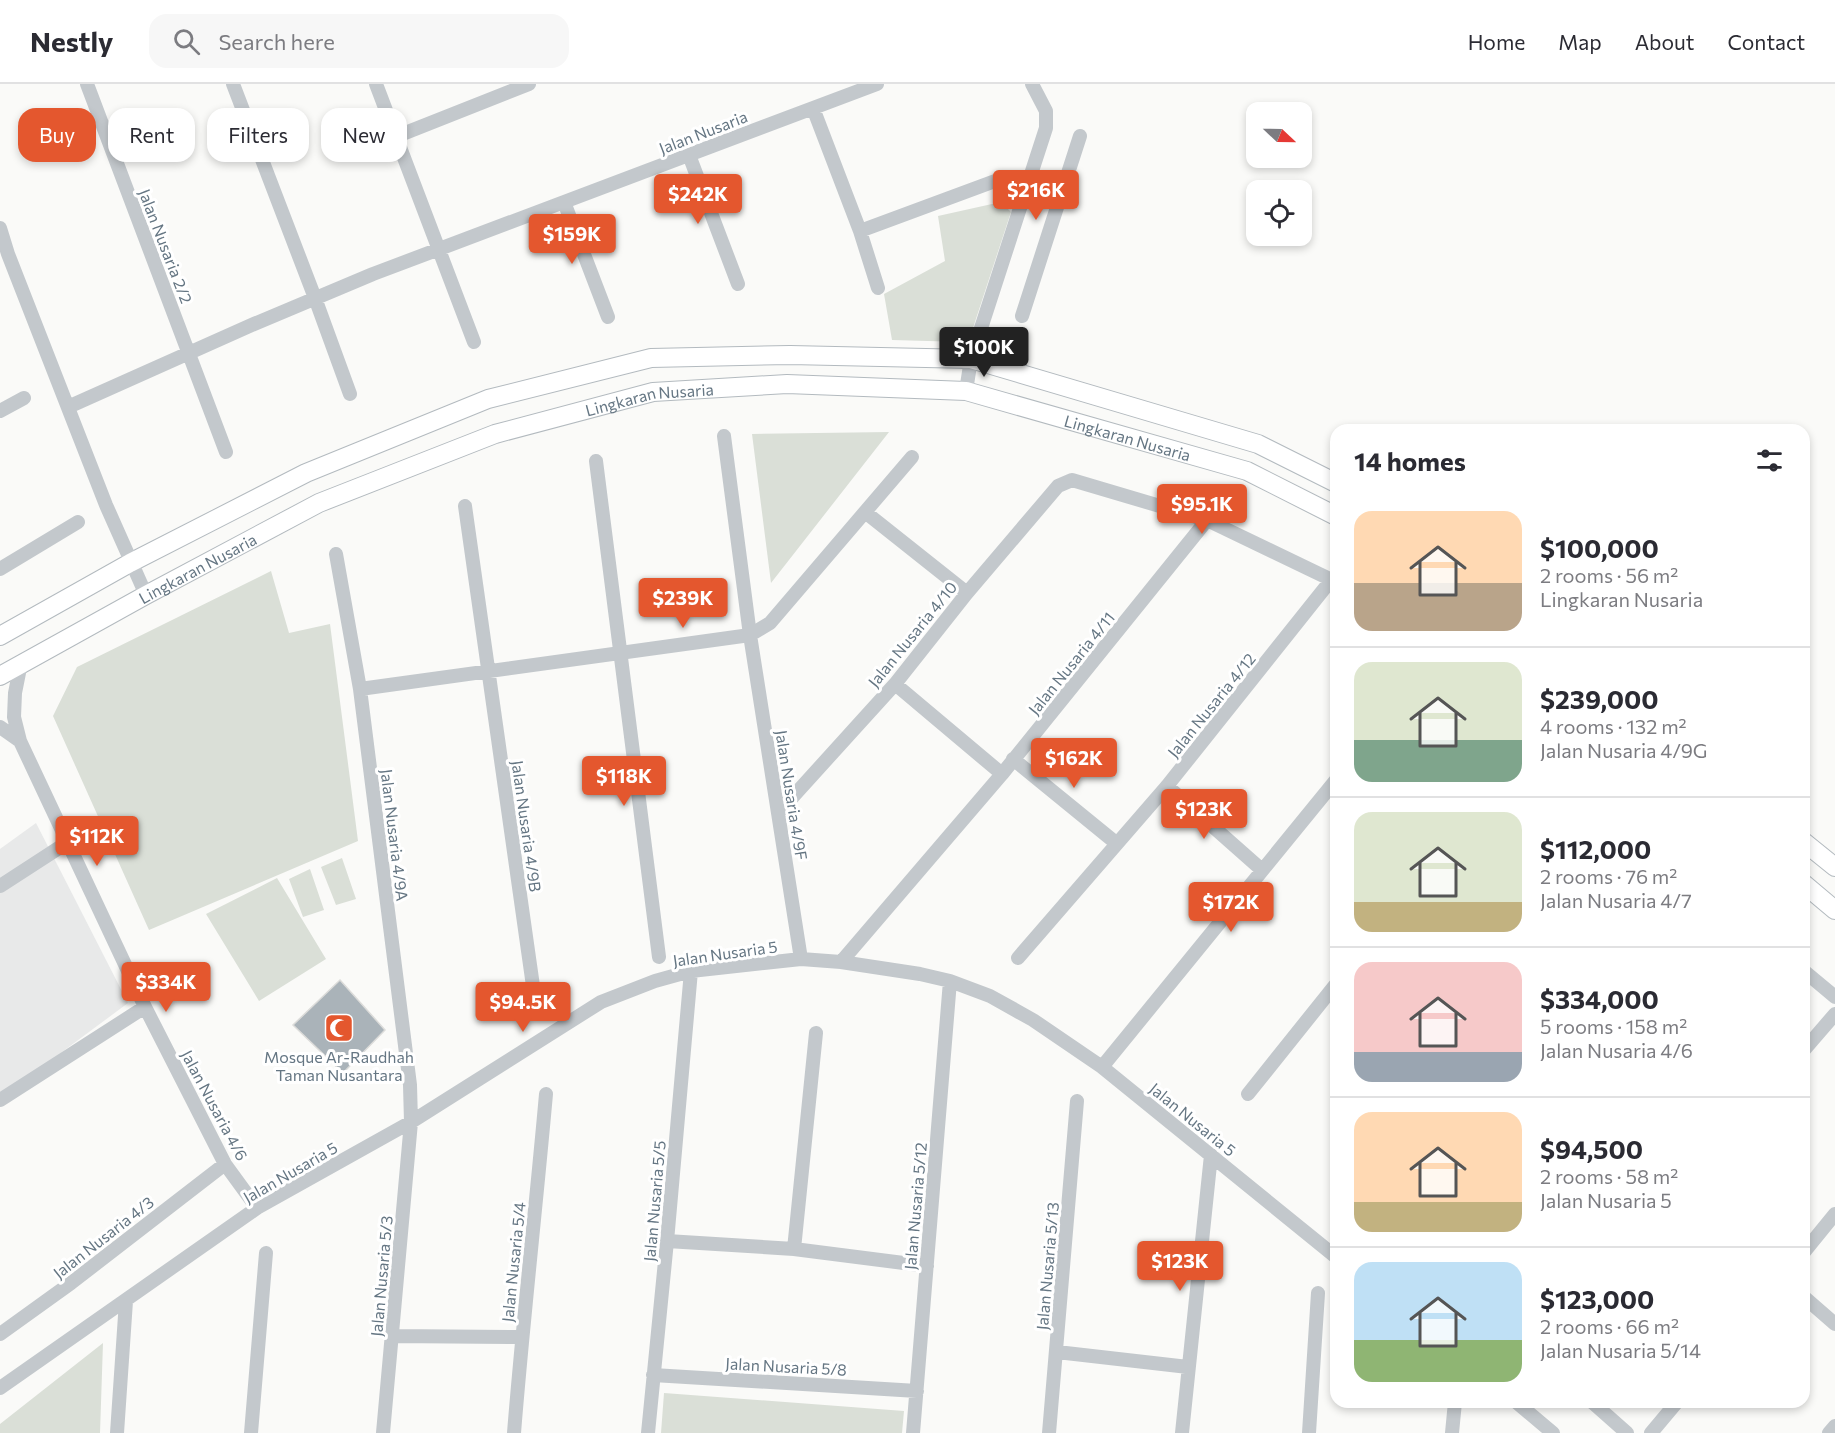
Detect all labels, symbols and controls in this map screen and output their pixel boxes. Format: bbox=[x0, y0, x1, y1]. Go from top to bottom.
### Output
search box bbox=[149, 14, 569, 68]
text: Nestly bbox=[30, 24, 113, 58]
icon: search bbox=[170, 25, 203, 58]
text: Search here bbox=[218, 28, 335, 55]
text: Home bbox=[1468, 29, 1525, 54]
text: Map bbox=[1558, 29, 1602, 54]
text: About bbox=[1635, 29, 1694, 54]
text: Contact bbox=[1727, 29, 1805, 54]
north arrow bbox=[1246, 102, 1312, 168]
map controls bbox=[1246, 102, 1312, 246]
street label: Jalan Nusaria bbox=[656, 106, 750, 158]
chip: Buy bbox=[18, 108, 96, 162]
chip: Rent bbox=[108, 108, 195, 162]
chip: Filters bbox=[207, 108, 309, 162]
chip: New bbox=[321, 108, 407, 162]
pin: $216K bbox=[994, 170, 1078, 221]
pin: $242K bbox=[656, 174, 740, 225]
text: $216K bbox=[1007, 177, 1065, 201]
button: locate bbox=[1246, 180, 1312, 246]
text: $242K bbox=[668, 181, 728, 205]
street label: Jalan Nusaria 2/2 bbox=[135, 186, 197, 306]
pin: $159K bbox=[530, 214, 614, 265]
text: $159K bbox=[543, 221, 601, 245]
pin: $100K bbox=[942, 327, 1026, 378]
text: $100K bbox=[953, 334, 1015, 358]
street label: Lingkaran Nusaria bbox=[583, 379, 714, 419]
street label: Lingkaran Nusaria bbox=[1062, 410, 1193, 464]
icon: filters bbox=[1753, 444, 1786, 477]
text: 14 homes bbox=[1354, 445, 1466, 476]
pin: $95.1K bbox=[1153, 484, 1251, 535]
text: $95.1K bbox=[1171, 491, 1233, 515]
street label: Lingkaran Nusaria bbox=[135, 529, 259, 607]
text: $100,000 bbox=[1540, 532, 1659, 563]
icon: home bbox=[1402, 535, 1474, 607]
text: 2 rooms · 56 m² bbox=[1540, 563, 1678, 587]
street label: Jalan Nusaria 4/10 bbox=[864, 577, 960, 691]
pin: $239K bbox=[641, 578, 725, 629]
text: $239K bbox=[653, 585, 713, 609]
text: Lingkaran Nusaria bbox=[1540, 587, 1703, 611]
street label: Jalan Nusaria 4/11 bbox=[1024, 608, 1118, 718]
street label: Jalan Nusaria 4/12 bbox=[1163, 649, 1259, 761]
text: $239,000 bbox=[1540, 683, 1659, 714]
icon: home bbox=[1402, 686, 1474, 758]
text: 4 rooms · 132 m² bbox=[1540, 714, 1687, 738]
street label: Jalan Nusaria 4/9F bbox=[772, 729, 812, 861]
pin: $162K bbox=[1032, 738, 1116, 789]
text: Jalan Nusaria 4/9G bbox=[1540, 738, 1708, 762]
text: $162K bbox=[1045, 745, 1103, 769]
pin: $118K bbox=[582, 756, 666, 807]
street label: Jalan Nusaria 4/9B bbox=[508, 759, 546, 893]
text: $118K bbox=[596, 763, 652, 787]
street label: Jalan Nusaria 4/9A bbox=[377, 768, 413, 902]
pin: $123K bbox=[1162, 789, 1246, 840]
text: $123K bbox=[1175, 796, 1233, 820]
pin: $112K bbox=[55, 816, 139, 867]
text: $112K bbox=[70, 823, 124, 847]
text: $112,000 bbox=[1540, 833, 1651, 864]
icon: home bbox=[1402, 836, 1474, 908]
text: 2 rooms · 76 m² bbox=[1540, 864, 1677, 888]
pin: $172K bbox=[1189, 882, 1273, 933]
text: Jalan Nusaria 4/7 bbox=[1540, 888, 1692, 912]
text: $172K bbox=[1203, 889, 1259, 913]
street label: Jalan Nusaria 5 bbox=[671, 936, 779, 970]
pin: $334K bbox=[124, 962, 208, 1013]
text: $334K bbox=[136, 969, 196, 993]
pin: $94.5K bbox=[474, 982, 572, 1033]
text: $334,000 bbox=[1540, 983, 1659, 1014]
icon: home bbox=[1402, 986, 1474, 1058]
text: $94.5K bbox=[490, 989, 556, 1013]
mosque icon: Mosque Ar-Raudhah Taman Nusantara bbox=[323, 1012, 355, 1044]
text: 5 rooms · 158 m² bbox=[1540, 1014, 1687, 1038]
text: Jalan Nusaria 4/6 bbox=[1540, 1038, 1693, 1062]
street label: Jalan Nusaria 4/6 bbox=[178, 1047, 252, 1163]
place label: Mosque Ar-Raudhah Taman Nusantara bbox=[264, 1047, 414, 1084]
street label: Jalan Nusaria 5 bbox=[1146, 1078, 1240, 1160]
text: $94,500 bbox=[1540, 1133, 1643, 1164]
icon: home bbox=[1402, 1136, 1474, 1208]
street label: Jalan Nusaria 5 bbox=[240, 1137, 340, 1207]
street label: Jalan Nusaria 5/5 bbox=[639, 1140, 669, 1262]
street label: Jalan Nusaria 5/12 bbox=[900, 1141, 930, 1271]
text: 2 rooms · 58 m² bbox=[1540, 1164, 1678, 1188]
text: Jalan Nusaria 5 bbox=[1540, 1188, 1672, 1212]
street label: Jalan Nusaria 4/3 bbox=[49, 1192, 157, 1282]
street label: Jalan Nusaria 5/4 bbox=[497, 1201, 529, 1323]
street label: Jalan Nusaria 5/13 bbox=[1032, 1201, 1062, 1331]
street label: Jalan Nusaria 5/3 bbox=[366, 1215, 396, 1337]
pin: $123K bbox=[1138, 1241, 1222, 1292]
text: $123K bbox=[1151, 1248, 1209, 1272]
text: $123,000 bbox=[1540, 1283, 1654, 1314]
icon: home bbox=[1402, 1286, 1474, 1358]
text: 2 rooms · 66 m² bbox=[1540, 1314, 1679, 1338]
text: Jalan Nusaria 5/14 bbox=[1540, 1338, 1701, 1362]
street label: Jalan Nusaria 5/8 bbox=[725, 1353, 847, 1379]

